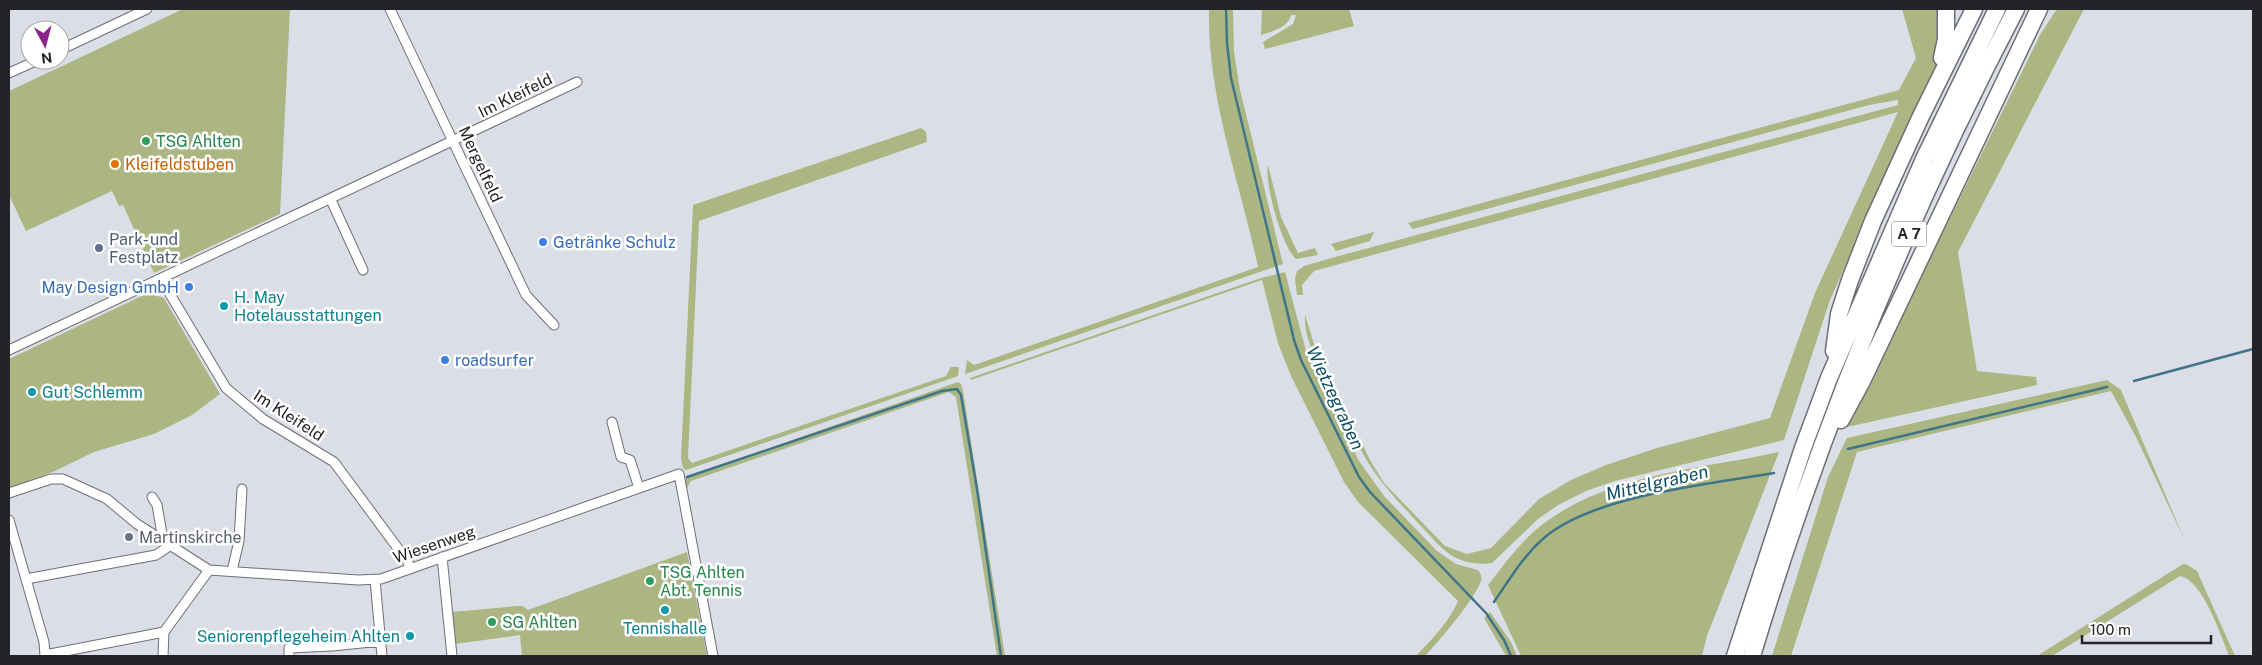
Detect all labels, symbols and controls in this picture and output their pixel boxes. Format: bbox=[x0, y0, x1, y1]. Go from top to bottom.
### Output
north arrow bbox=[20, 20, 70, 70]
text: N bbox=[40, 49, 53, 67]
street label: Im Kleifeld bbox=[475, 69, 555, 122]
street label: Mergelfeld bbox=[455, 123, 506, 205]
place label: TSG Ahlten bbox=[156, 132, 241, 151]
marker: TSG Ahlten bbox=[140, 135, 152, 147]
place label: Kleifeldstuben bbox=[125, 155, 234, 174]
marker: Kleifeldstuben bbox=[109, 158, 121, 170]
road number: A 7 bbox=[1892, 222, 1926, 246]
place label: Park- und Festplatz bbox=[109, 230, 178, 267]
place label: Getränke Schulz bbox=[553, 233, 676, 252]
marker: Getränke Schulz bbox=[537, 236, 549, 248]
marker: Park- und Festplatz bbox=[93, 242, 105, 254]
place label: May Design GmbH bbox=[41, 278, 179, 297]
marker: May Design GmbH bbox=[183, 281, 195, 293]
place label: H. May Hotelausstattungen bbox=[234, 288, 382, 325]
marker: H. May Hotelausstattungen bbox=[218, 300, 230, 312]
water label: Wietzegraben bbox=[1302, 343, 1369, 453]
place label: roadsurfer bbox=[455, 351, 534, 370]
marker: roadsurfer bbox=[439, 354, 451, 366]
place label: Gut Schlemm bbox=[42, 383, 143, 402]
marker: Gut Schlemm bbox=[26, 386, 38, 398]
street label: Im Kleifeld bbox=[250, 386, 327, 445]
water label: Mittelgraben bbox=[1604, 461, 1710, 505]
street label: Wiesenweg bbox=[391, 522, 478, 567]
place label: Martinskirche bbox=[139, 528, 242, 547]
marker: Martinskirche bbox=[123, 531, 135, 543]
place label: TSG Ahlten Abt. Tennis bbox=[660, 563, 745, 600]
marker: TSG Ahlten Abt. Tennis bbox=[644, 575, 656, 587]
marker: Tennishalle bbox=[659, 604, 671, 616]
scale bar bbox=[2082, 612, 2211, 644]
place label: SG Ahlten bbox=[502, 613, 577, 632]
marker: SG Ahlten bbox=[486, 616, 498, 628]
place label: Tennishalle bbox=[623, 619, 707, 638]
text: 100 m bbox=[2090, 621, 2131, 638]
place label: Seniorenpflegeheim Ahlten bbox=[197, 627, 400, 646]
marker: Seniorenpflegeheim Ahlten bbox=[404, 630, 416, 642]

